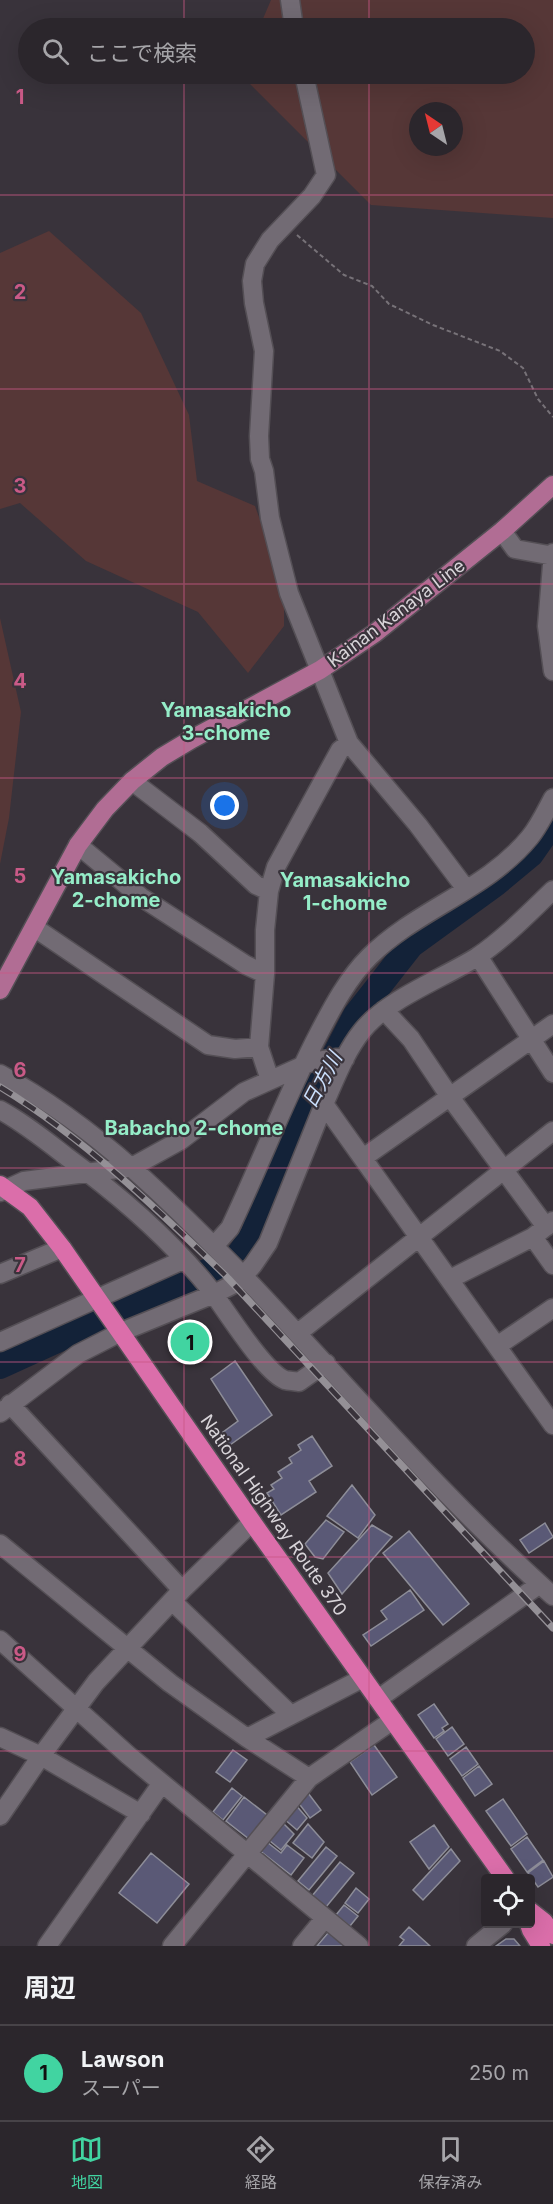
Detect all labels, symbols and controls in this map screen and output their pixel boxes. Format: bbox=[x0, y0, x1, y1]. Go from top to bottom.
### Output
search box bbox=[18, 18, 535, 84]
icon: search bbox=[39, 35, 72, 68]
text: ここで検索 bbox=[87, 40, 197, 66]
text: 1 bbox=[16, 85, 24, 109]
north arrow bbox=[409, 102, 463, 156]
text: 2 bbox=[14, 280, 26, 304]
text: 3 bbox=[14, 474, 26, 498]
street label: Kainan Kanaya Line bbox=[323, 554, 469, 672]
text: 4 bbox=[13, 669, 27, 693]
district label: Yamasakicho 3-chome bbox=[161, 698, 291, 745]
your location bbox=[210, 791, 239, 820]
text: 5 bbox=[14, 864, 26, 888]
district label: Yamasakicho 2-chome bbox=[51, 865, 181, 912]
district label: Yamasakicho 1-chome bbox=[280, 868, 410, 915]
water label: 日方川 bbox=[297, 1046, 348, 1112]
text: 6 bbox=[14, 1058, 27, 1082]
district label: Babacho 2-chome bbox=[104, 1116, 284, 1140]
text: 7 bbox=[14, 1253, 26, 1277]
pin: 1 bbox=[170, 1320, 210, 1364]
street label: National Highway Route 370 bbox=[196, 1410, 352, 1620]
text: 8 bbox=[13, 1447, 27, 1471]
text: 9 bbox=[14, 1642, 27, 1666]
map controls bbox=[481, 1874, 535, 1928]
button: locate bbox=[481, 1874, 535, 1928]
text: 周辺 bbox=[24, 1972, 76, 2003]
text: Lawson bbox=[81, 2046, 164, 2072]
text: 1 bbox=[39, 2061, 48, 2085]
text: 250 m bbox=[469, 2061, 529, 2085]
text: スーパー bbox=[81, 2076, 161, 2100]
tab: 地図 bbox=[70, 2133, 103, 2193]
tab: 経路 bbox=[244, 2133, 277, 2193]
tab: 保存済み bbox=[418, 2133, 482, 2193]

